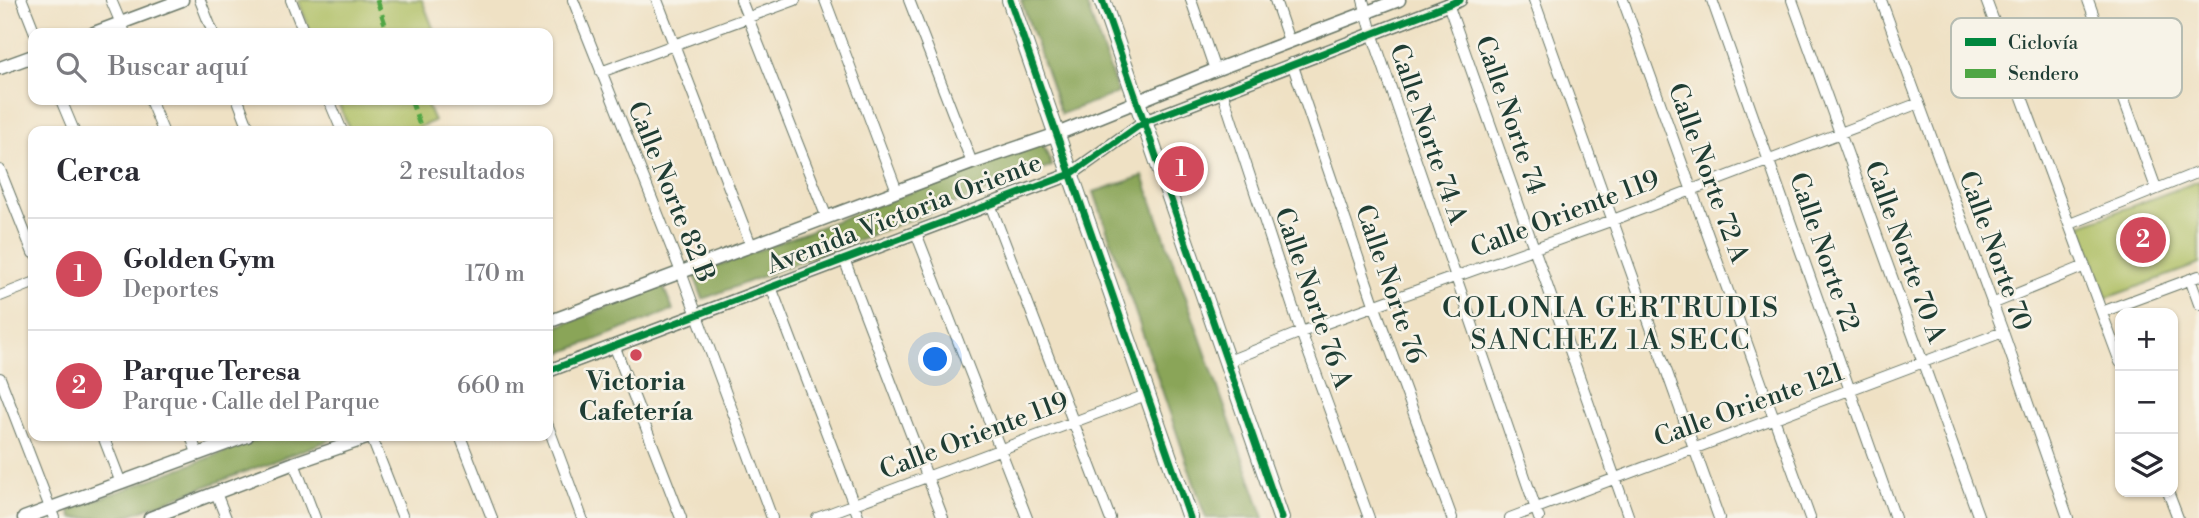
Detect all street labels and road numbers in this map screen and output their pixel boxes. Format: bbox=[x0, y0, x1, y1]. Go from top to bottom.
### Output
street label: Calle Norte 74 bbox=[1468, 32, 1552, 198]
street label: Calle Norte 74 A bbox=[1382, 40, 1474, 229]
street label: Calle Norte 72 A bbox=[1661, 79, 1756, 268]
street label: Calle Norte 82 B bbox=[620, 97, 722, 287]
street label: Avenida Victoria Oriente bbox=[761, 147, 1046, 282]
street label: Calle Norte 70 A bbox=[1857, 157, 1953, 348]
street label: Calle Oriente 119 bbox=[1466, 163, 1664, 265]
street label: Calle Norte 70 bbox=[1951, 167, 2039, 335]
street label: Calle Norte 72 bbox=[1782, 168, 1866, 336]
street label: Calle Norte 76 bbox=[1348, 200, 1432, 368]
street label: Calle Norte 76 A bbox=[1267, 203, 1359, 394]
street label: Calle Oriente 121 bbox=[1650, 356, 1848, 454]
street label: Calle Oriente 119 bbox=[875, 385, 1073, 487]

